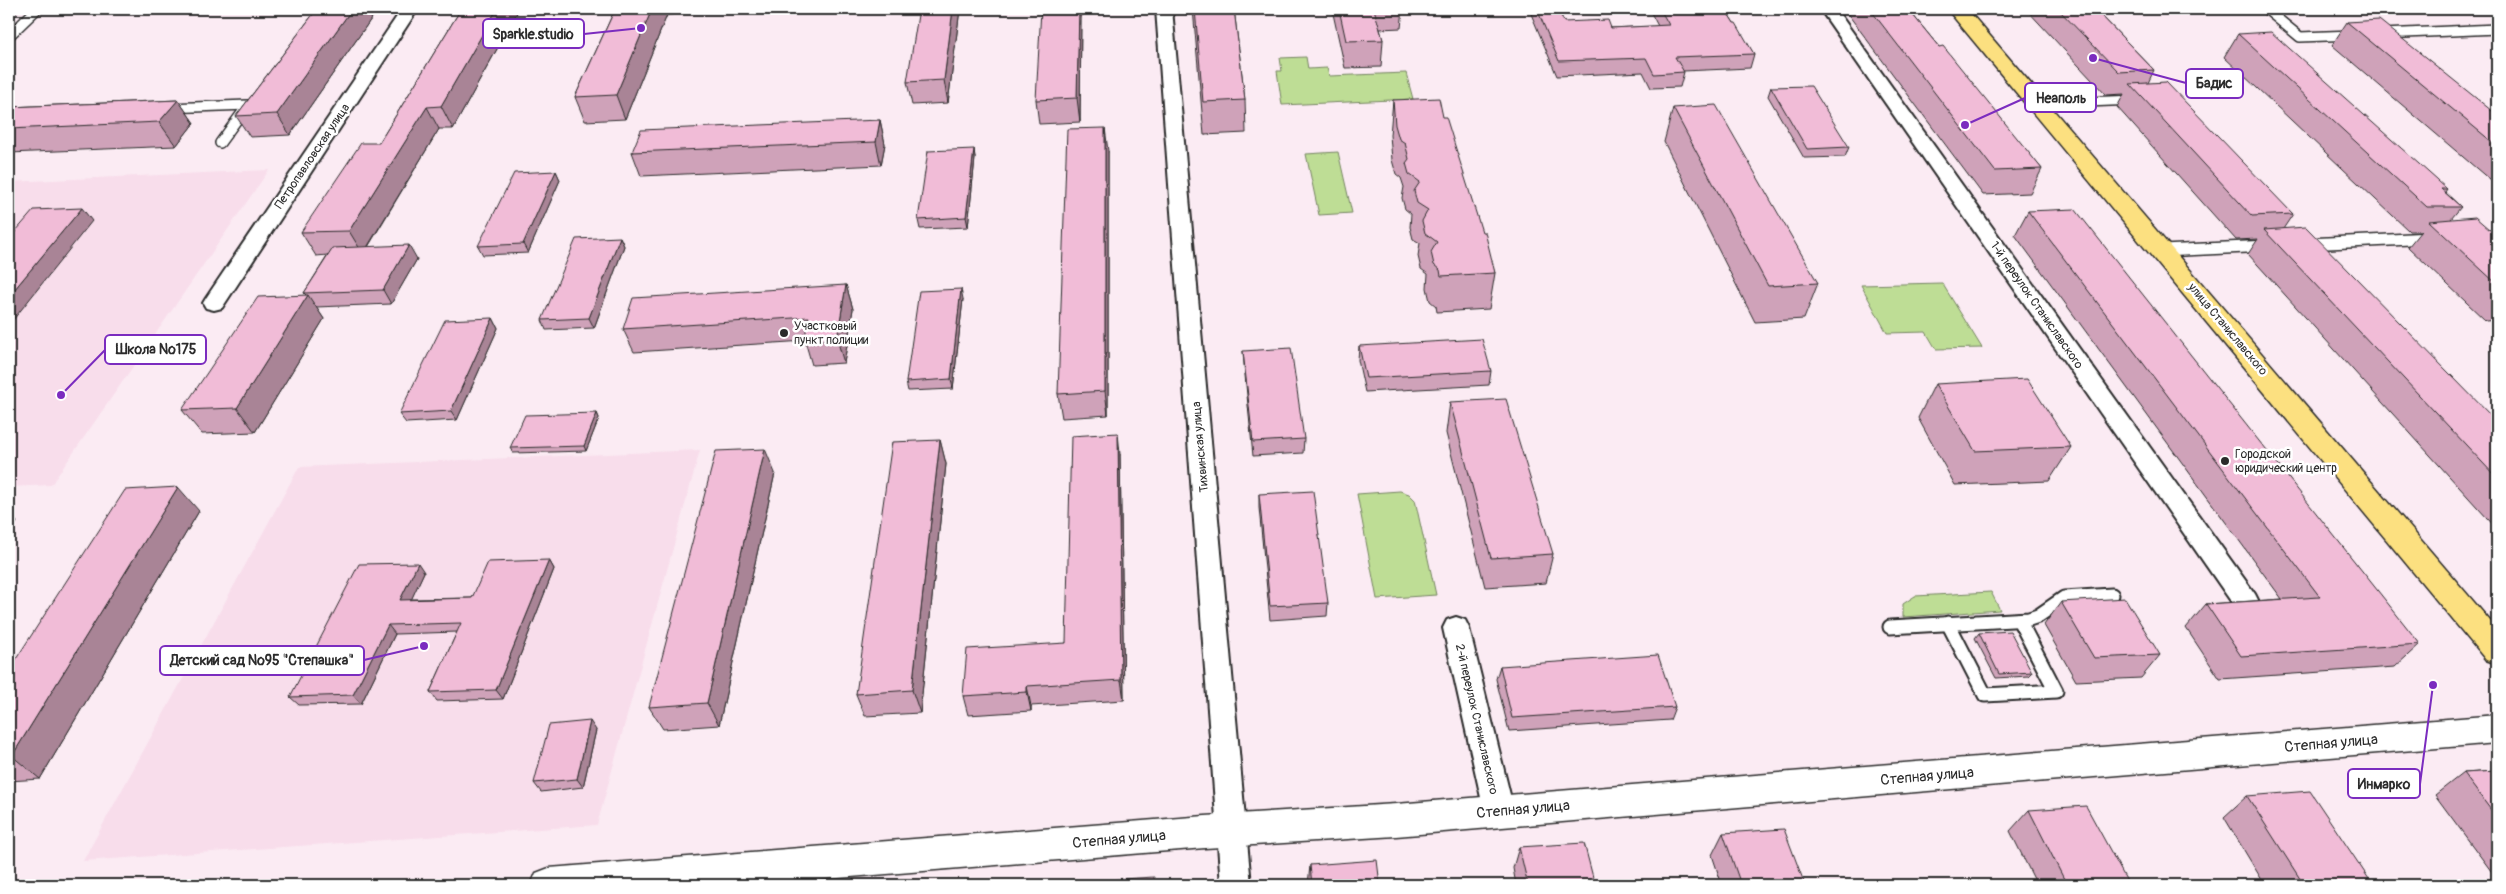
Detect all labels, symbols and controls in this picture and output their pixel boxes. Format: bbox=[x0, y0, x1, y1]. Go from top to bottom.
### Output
callout: Sparkle.studio bbox=[483, 19, 584, 48]
text: Sparkle.studio bbox=[492, 26, 574, 43]
callout: Бадис bbox=[2186, 69, 2243, 98]
text: Бадис bbox=[2196, 75, 2232, 92]
callout: Неаполь bbox=[2025, 83, 2096, 112]
text: Неаполь bbox=[2036, 90, 2086, 107]
street label: Петропавловская улица bbox=[272, 101, 353, 212]
street label: 1-й переулок Станиславского bbox=[1987, 239, 2087, 372]
street label: улица Станиславского bbox=[2184, 279, 2271, 379]
place label: Участковый пункт полиции bbox=[794, 319, 869, 348]
marker: Участковый пункт полиции bbox=[778, 327, 790, 339]
callout: Школа №175 bbox=[105, 335, 206, 364]
text: Школа №175 bbox=[115, 341, 197, 358]
street label: Тихвинская улица bbox=[1189, 400, 1212, 493]
place label: Городской юридический центр bbox=[2235, 447, 2337, 476]
marker: Городской юридический центр bbox=[2219, 455, 2231, 467]
street label: 2-й переулок Станиславского bbox=[1452, 642, 1501, 796]
callout: Детский сад №95 "Степашка" bbox=[160, 646, 364, 675]
text: Детский сад №95 "Степашка" bbox=[169, 652, 354, 669]
street label: Степная улица bbox=[2283, 730, 2379, 757]
street label: Степная улица bbox=[1879, 763, 1975, 790]
callout: Инмарко bbox=[2348, 769, 2420, 798]
text: Инмарко bbox=[2358, 776, 2411, 793]
street label: Степная улица bbox=[1475, 796, 1571, 823]
street label: Степная улица bbox=[1071, 826, 1167, 853]

